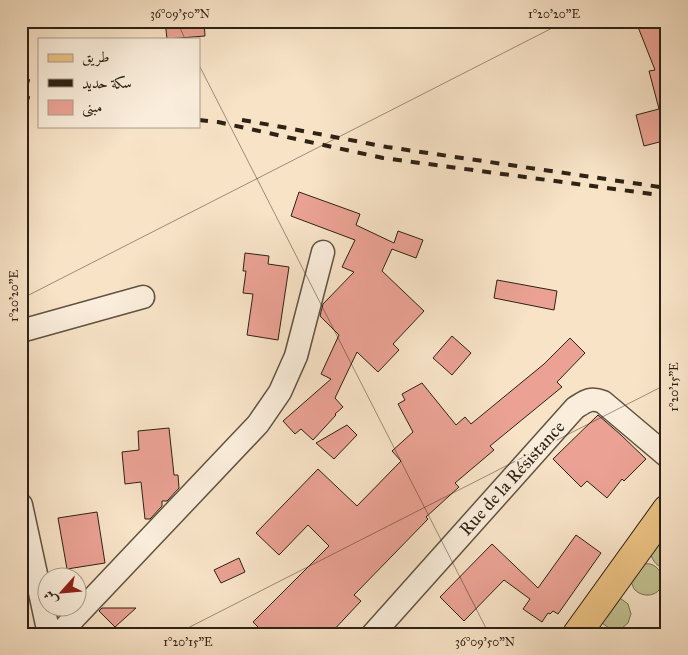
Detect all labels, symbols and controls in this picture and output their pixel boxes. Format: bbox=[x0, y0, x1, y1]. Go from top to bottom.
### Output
text: 36°09'50"N bbox=[150, 7, 210, 21]
text: 1°20'20"E bbox=[528, 7, 580, 21]
legend bbox=[38, 38, 200, 128]
text: طريق bbox=[82, 48, 109, 67]
text: سكة حديد bbox=[82, 74, 132, 92]
text: مبنى bbox=[82, 98, 102, 118]
text: 1°20'20"E bbox=[7, 270, 21, 322]
text: 1°20'15"E bbox=[667, 362, 681, 412]
street label: Rue de la Résistance bbox=[455, 416, 569, 540]
north arrow bbox=[38, 568, 88, 618]
text: ش bbox=[40, 588, 62, 608]
text: 1°20'15"E bbox=[163, 635, 213, 649]
text: 36°09'50"N bbox=[455, 635, 515, 649]

